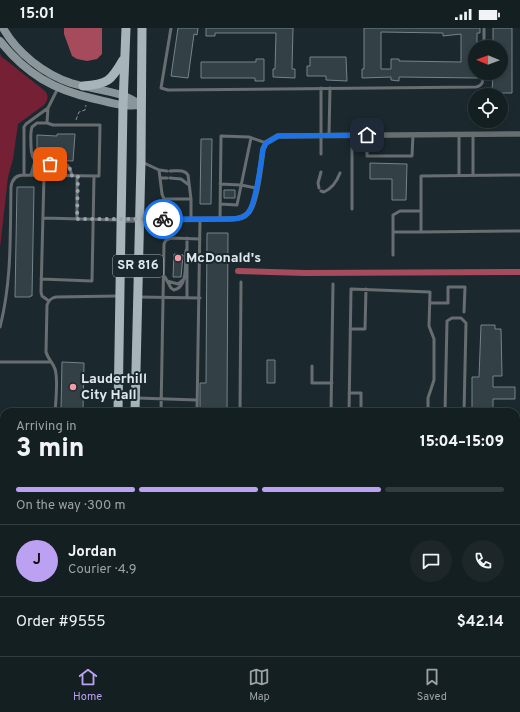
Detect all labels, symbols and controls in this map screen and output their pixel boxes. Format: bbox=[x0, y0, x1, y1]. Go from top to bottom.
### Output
text: 15:01 bbox=[20, 5, 55, 24]
north arrow bbox=[468, 40, 508, 80]
map controls bbox=[468, 40, 508, 128]
button: locate bbox=[468, 88, 508, 128]
pin bbox=[350, 118, 384, 152]
icon: home bbox=[356, 124, 378, 146]
pin bbox=[33, 147, 67, 181]
icon: bag bbox=[39, 153, 61, 175]
courier bbox=[143, 199, 183, 239]
icon: bike bbox=[152, 208, 174, 230]
place label: McDonald's bbox=[186, 250, 261, 267]
marker: McDonald's bbox=[173, 253, 183, 263]
road number: SR 816 bbox=[113, 255, 163, 277]
place label: Lauderhill City Hall bbox=[81, 371, 147, 404]
marker: Lauderhill City Hall bbox=[68, 382, 78, 392]
text: Arriving in bbox=[16, 419, 77, 435]
text: 3 min bbox=[16, 433, 84, 466]
text: 15:04–15:09 bbox=[420, 433, 504, 452]
text: On the way · 300 m bbox=[16, 498, 125, 514]
button: chat bbox=[410, 540, 452, 582]
button: phone bbox=[462, 540, 504, 582]
text: Jordan bbox=[68, 543, 117, 562]
text: J bbox=[33, 551, 41, 570]
text: Courier · 4.9 bbox=[68, 562, 136, 578]
text: Order #9555 bbox=[16, 613, 106, 632]
text: $42.14 bbox=[457, 613, 504, 632]
tab: Home bbox=[73, 666, 102, 704]
tab: Map bbox=[248, 666, 270, 704]
tab: Saved bbox=[417, 666, 447, 704]

